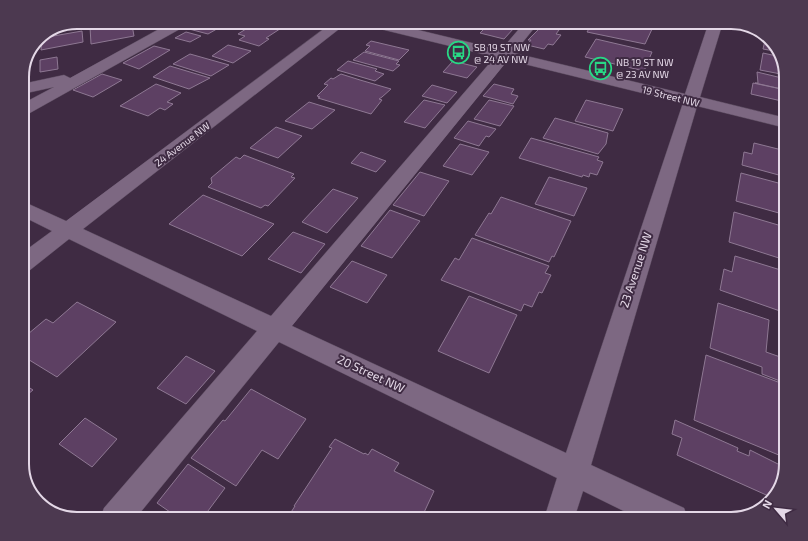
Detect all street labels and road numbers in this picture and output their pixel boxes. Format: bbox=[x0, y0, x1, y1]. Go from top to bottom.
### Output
street label: 19 Street NW bbox=[641, 83, 701, 109]
street label: 24 Avenue NW bbox=[152, 119, 212, 169]
street label: 23 Avenue NW bbox=[616, 230, 654, 309]
street label: 20 Street NW bbox=[336, 351, 407, 395]

